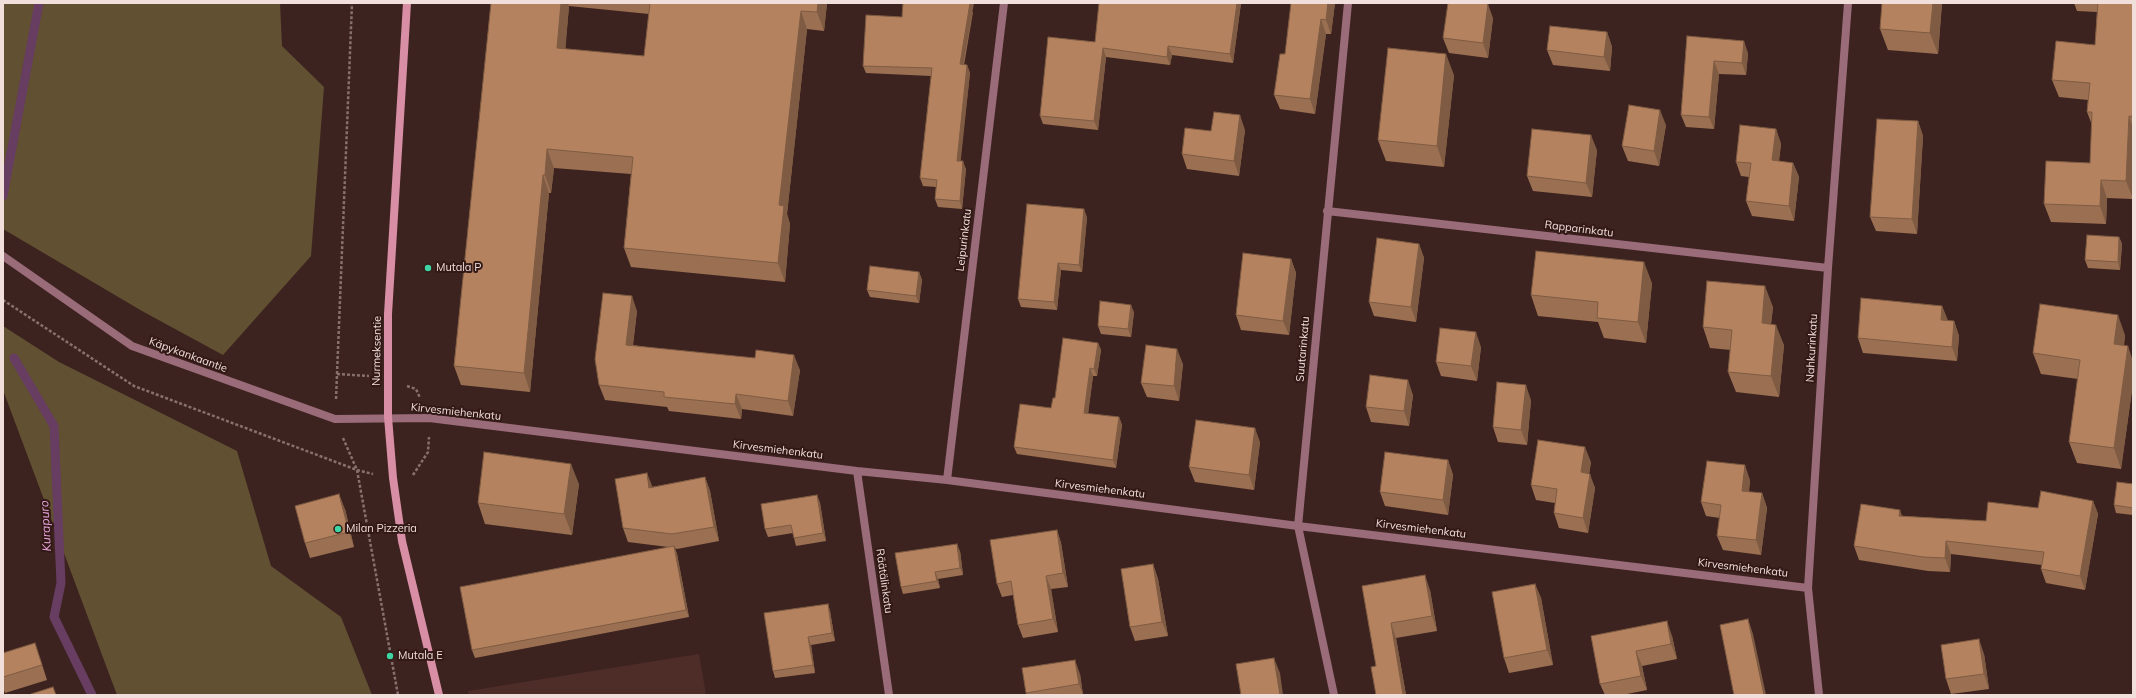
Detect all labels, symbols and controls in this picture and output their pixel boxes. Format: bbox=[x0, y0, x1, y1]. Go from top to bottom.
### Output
street label: Leipurinkatu bbox=[954, 208, 974, 272]
street label: Rapparinkatu bbox=[1544, 218, 1614, 240]
place label: Mutala P bbox=[436, 261, 481, 275]
marker: Mutala P bbox=[423, 263, 433, 273]
street label: Nahkurinkatu bbox=[1804, 313, 1820, 383]
street label: Nurmeksentie bbox=[370, 316, 384, 386]
street label: Suutarinkatu bbox=[1294, 316, 1312, 382]
street label: Käpykankaantie bbox=[147, 335, 229, 375]
street label: Kirvesmiehenkatu bbox=[410, 401, 502, 423]
street label: Kirvesmiehenkatu bbox=[732, 438, 824, 462]
street label: Kirvesmiehenkatu bbox=[1054, 477, 1146, 501]
water label: Kurapuro bbox=[37, 500, 55, 552]
street label: Kirvesmiehenkatu bbox=[1375, 517, 1467, 541]
place label: Milan Pizzeria bbox=[346, 522, 417, 536]
marker: Milan Pizzeria bbox=[333, 524, 343, 534]
street label: Räätälinkatu bbox=[873, 548, 895, 614]
street label: Kirvesmiehenkatu bbox=[1697, 556, 1789, 580]
place label: Mutala E bbox=[398, 649, 443, 663]
marker: Mutala E bbox=[385, 651, 395, 661]

